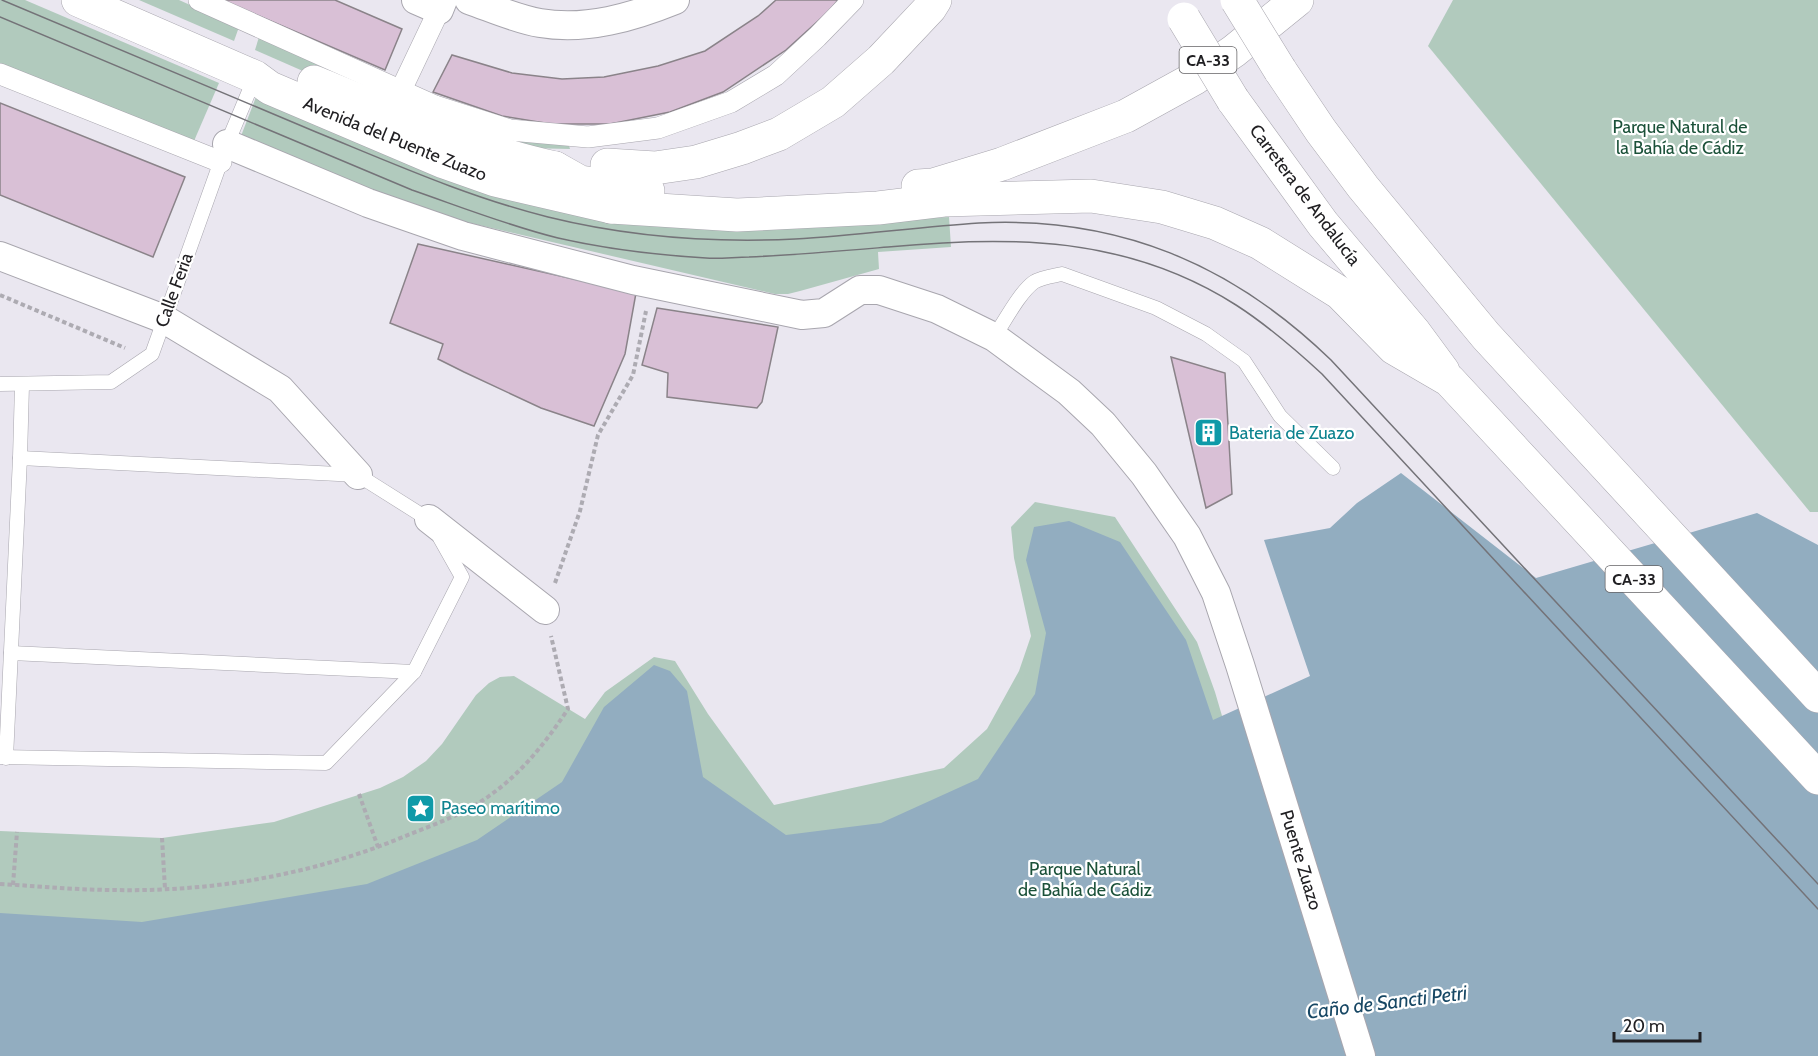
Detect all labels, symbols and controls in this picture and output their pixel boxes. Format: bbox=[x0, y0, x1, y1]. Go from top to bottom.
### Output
road number: CA-33 bbox=[1180, 47, 1236, 73]
street label: Avenida del Puente Zuazo bbox=[300, 92, 490, 186]
park label: Parque Natural de la Bahía de Cádiz bbox=[1612, 116, 1748, 159]
street label: Carretera de Andalucía bbox=[1245, 120, 1365, 270]
street label: Calle Feria bbox=[150, 250, 198, 330]
building icon: Bateria de Zuazo bbox=[1192, 417, 1224, 449]
place label: Bateria de Zuazo bbox=[1229, 422, 1355, 444]
road number: CA-33 bbox=[1606, 566, 1662, 592]
place icon: Paseo marítimo bbox=[404, 792, 436, 824]
place label: Paseo marítimo bbox=[441, 797, 560, 819]
street label: Puente Zuazo bbox=[1275, 807, 1327, 913]
park label: Parque Natural de Bahía de Cádiz bbox=[1018, 858, 1153, 901]
water label: Caño de Sancti Petri bbox=[1306, 980, 1469, 1024]
scale bar bbox=[1614, 1005, 1700, 1043]
text: 20 m bbox=[1623, 1015, 1665, 1037]

